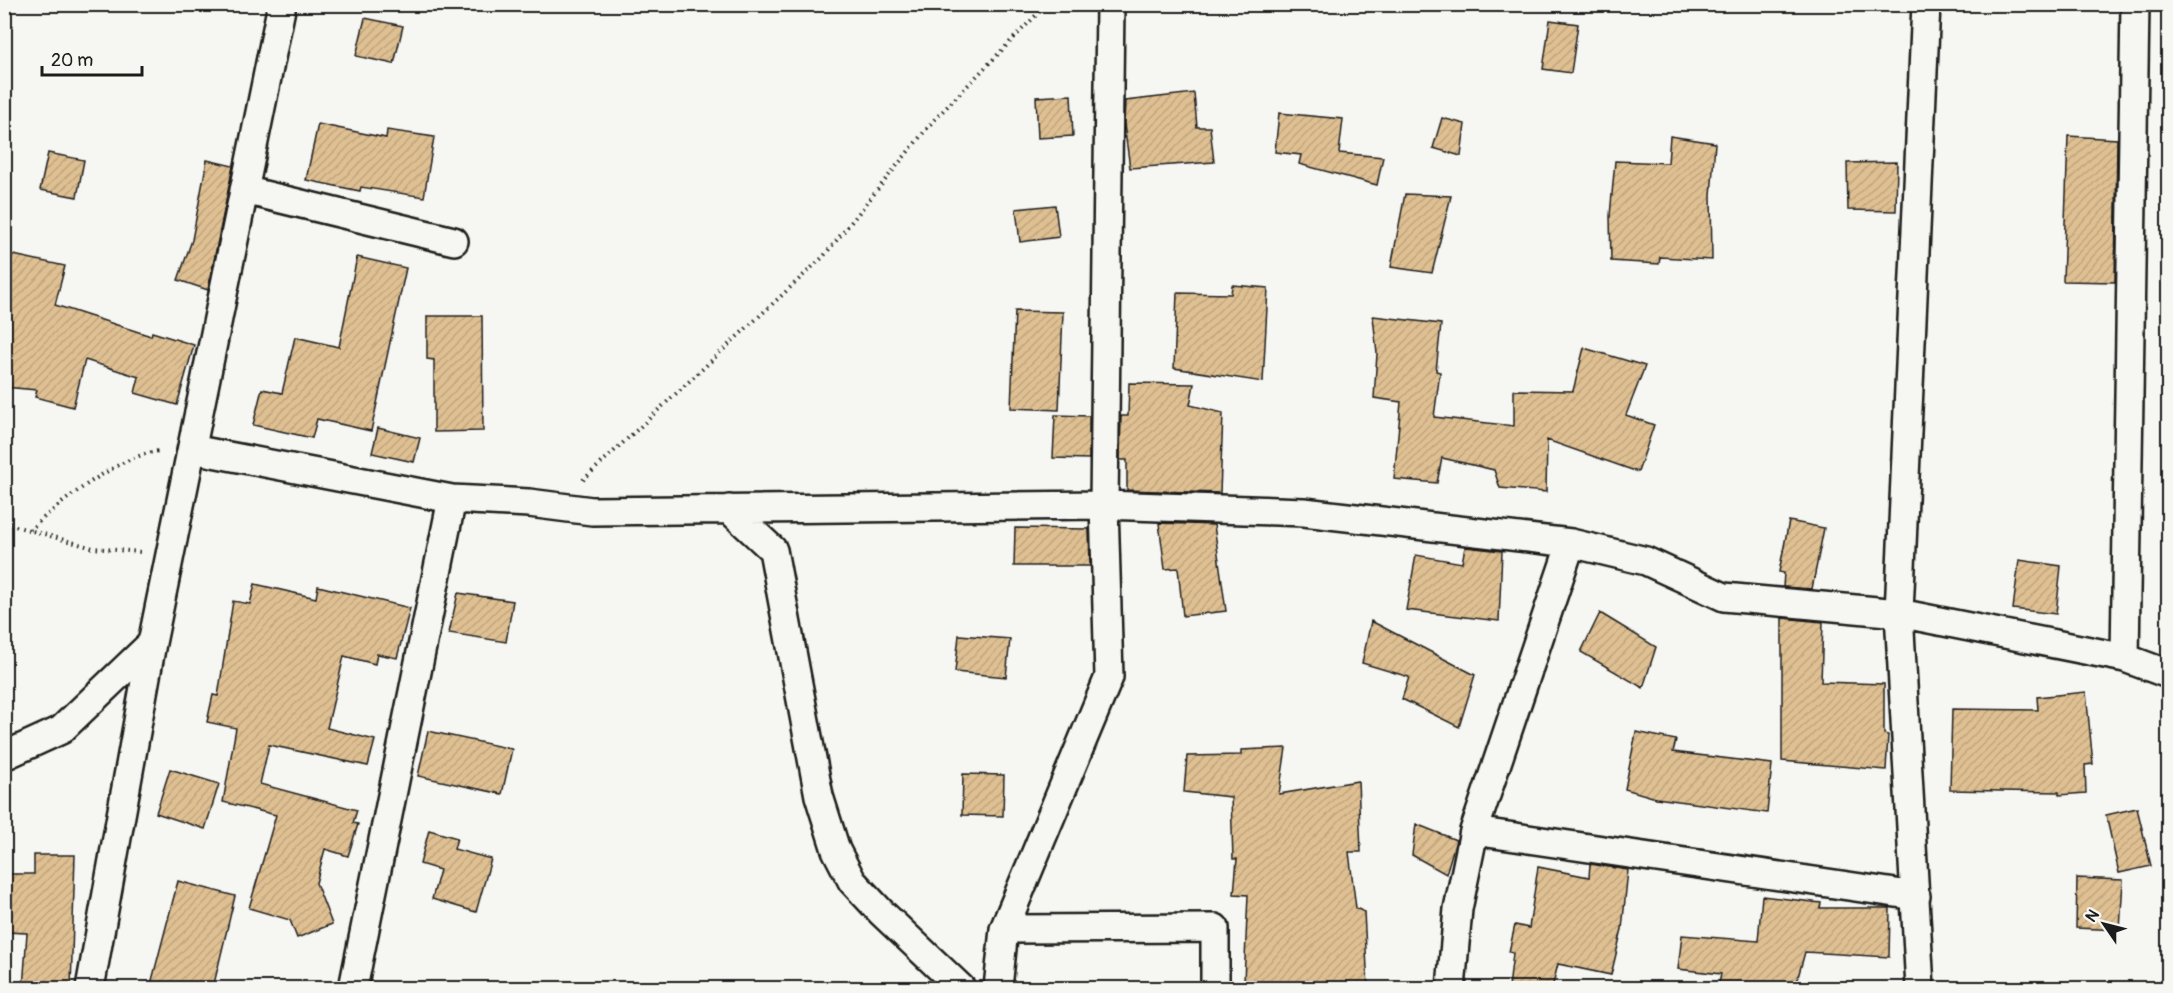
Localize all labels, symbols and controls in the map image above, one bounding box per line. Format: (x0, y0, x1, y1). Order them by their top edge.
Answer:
scale bar (42, 39, 142, 77)
text: 20 m (51, 49, 93, 72)
north arrow (2074, 894, 2134, 954)
text: N (2081, 906, 2104, 926)

